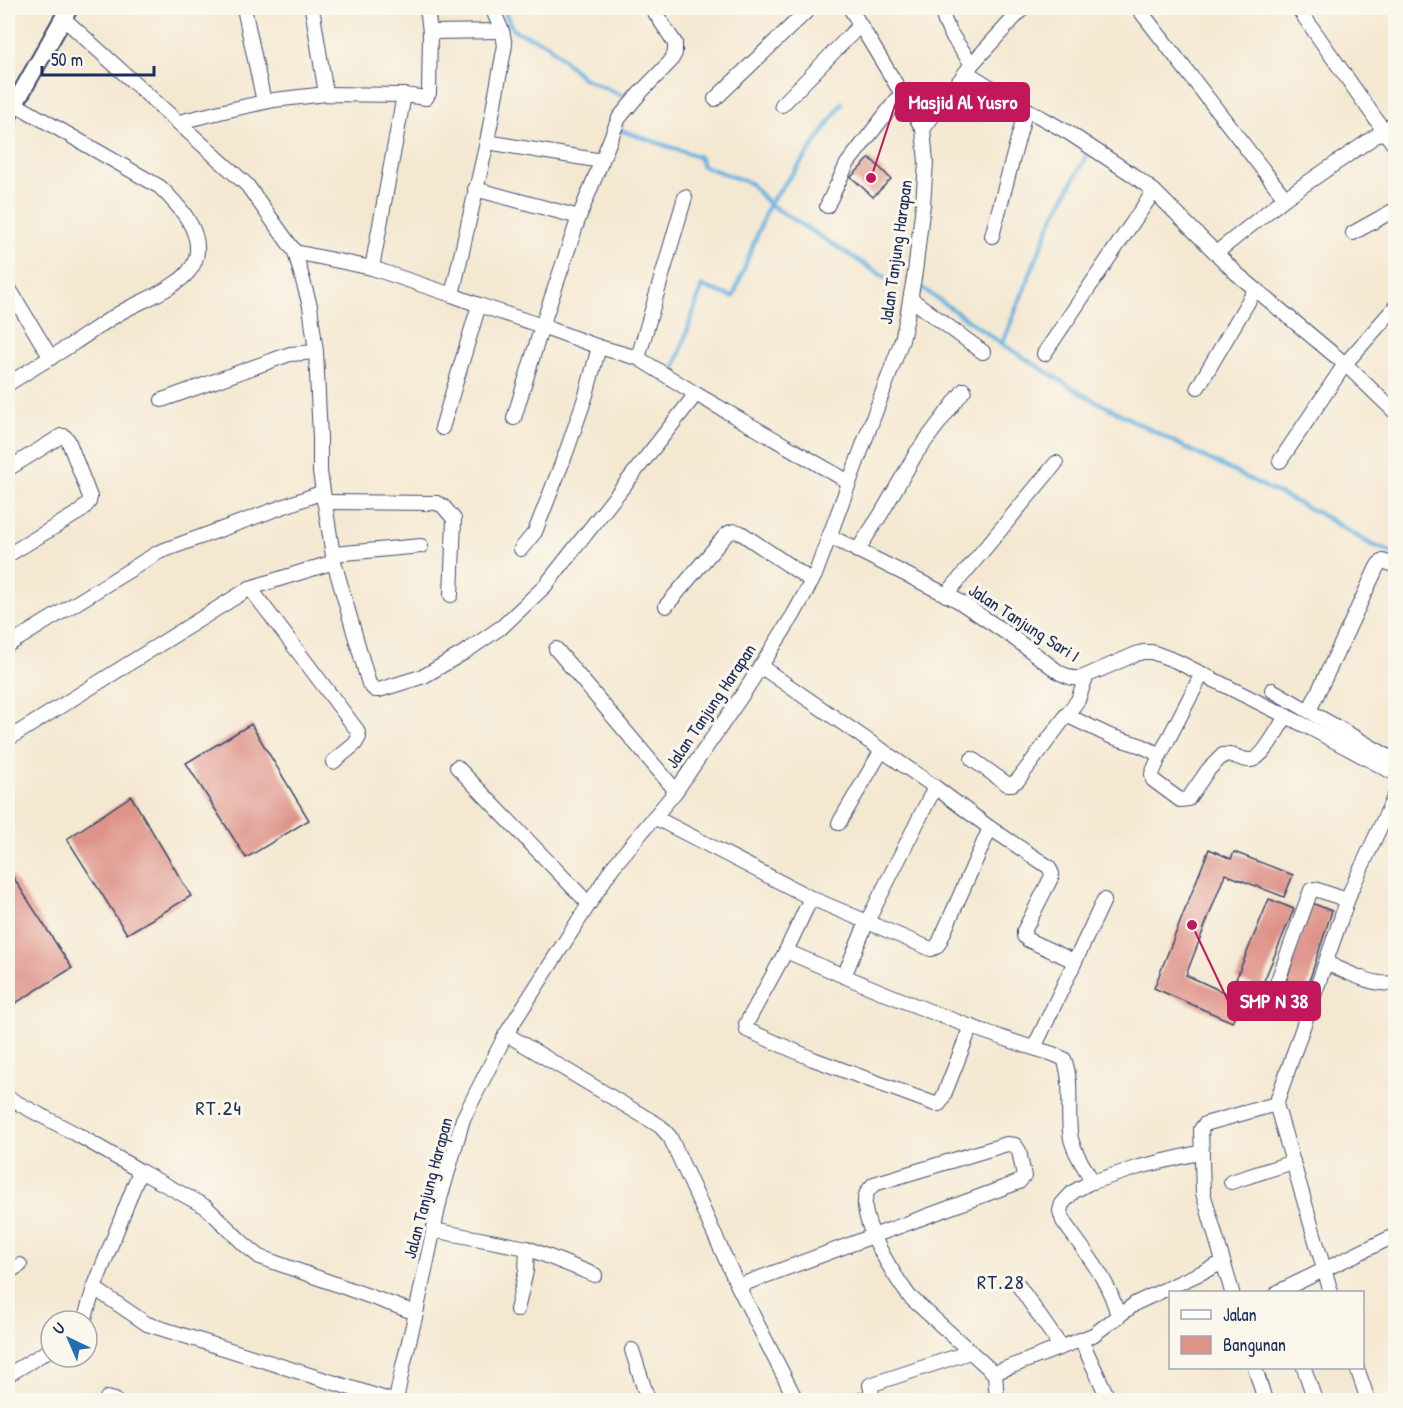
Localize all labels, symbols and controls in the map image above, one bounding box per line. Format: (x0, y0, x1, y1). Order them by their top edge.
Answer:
scale bar (42, 39, 154, 77)
text: 50 m (51, 47, 83, 72)
callout: Masjid Al Yusro (896, 83, 1029, 121)
text: Masjid Al Yusro (909, 88, 1018, 115)
street label: Jalan Tanjung Harapan (873, 178, 918, 326)
street label: Jalan Tanjung Sari I (964, 577, 1085, 668)
street label: Jalan Tanjung Harapan (660, 638, 762, 773)
callout: SMP N 38 (1228, 982, 1320, 1020)
text: SMP N 38 (1240, 987, 1308, 1014)
district label: RT.24 (195, 1094, 243, 1121)
street label: Jalan Tanjung Harapan (397, 1114, 458, 1261)
district label: RT.28 (977, 1268, 1025, 1295)
legend (1169, 1291, 1364, 1369)
text: Jalan (1223, 1302, 1257, 1327)
north arrow (39, 1309, 99, 1369)
text: U (48, 1317, 70, 1339)
text: Bangunan (1223, 1332, 1286, 1357)

